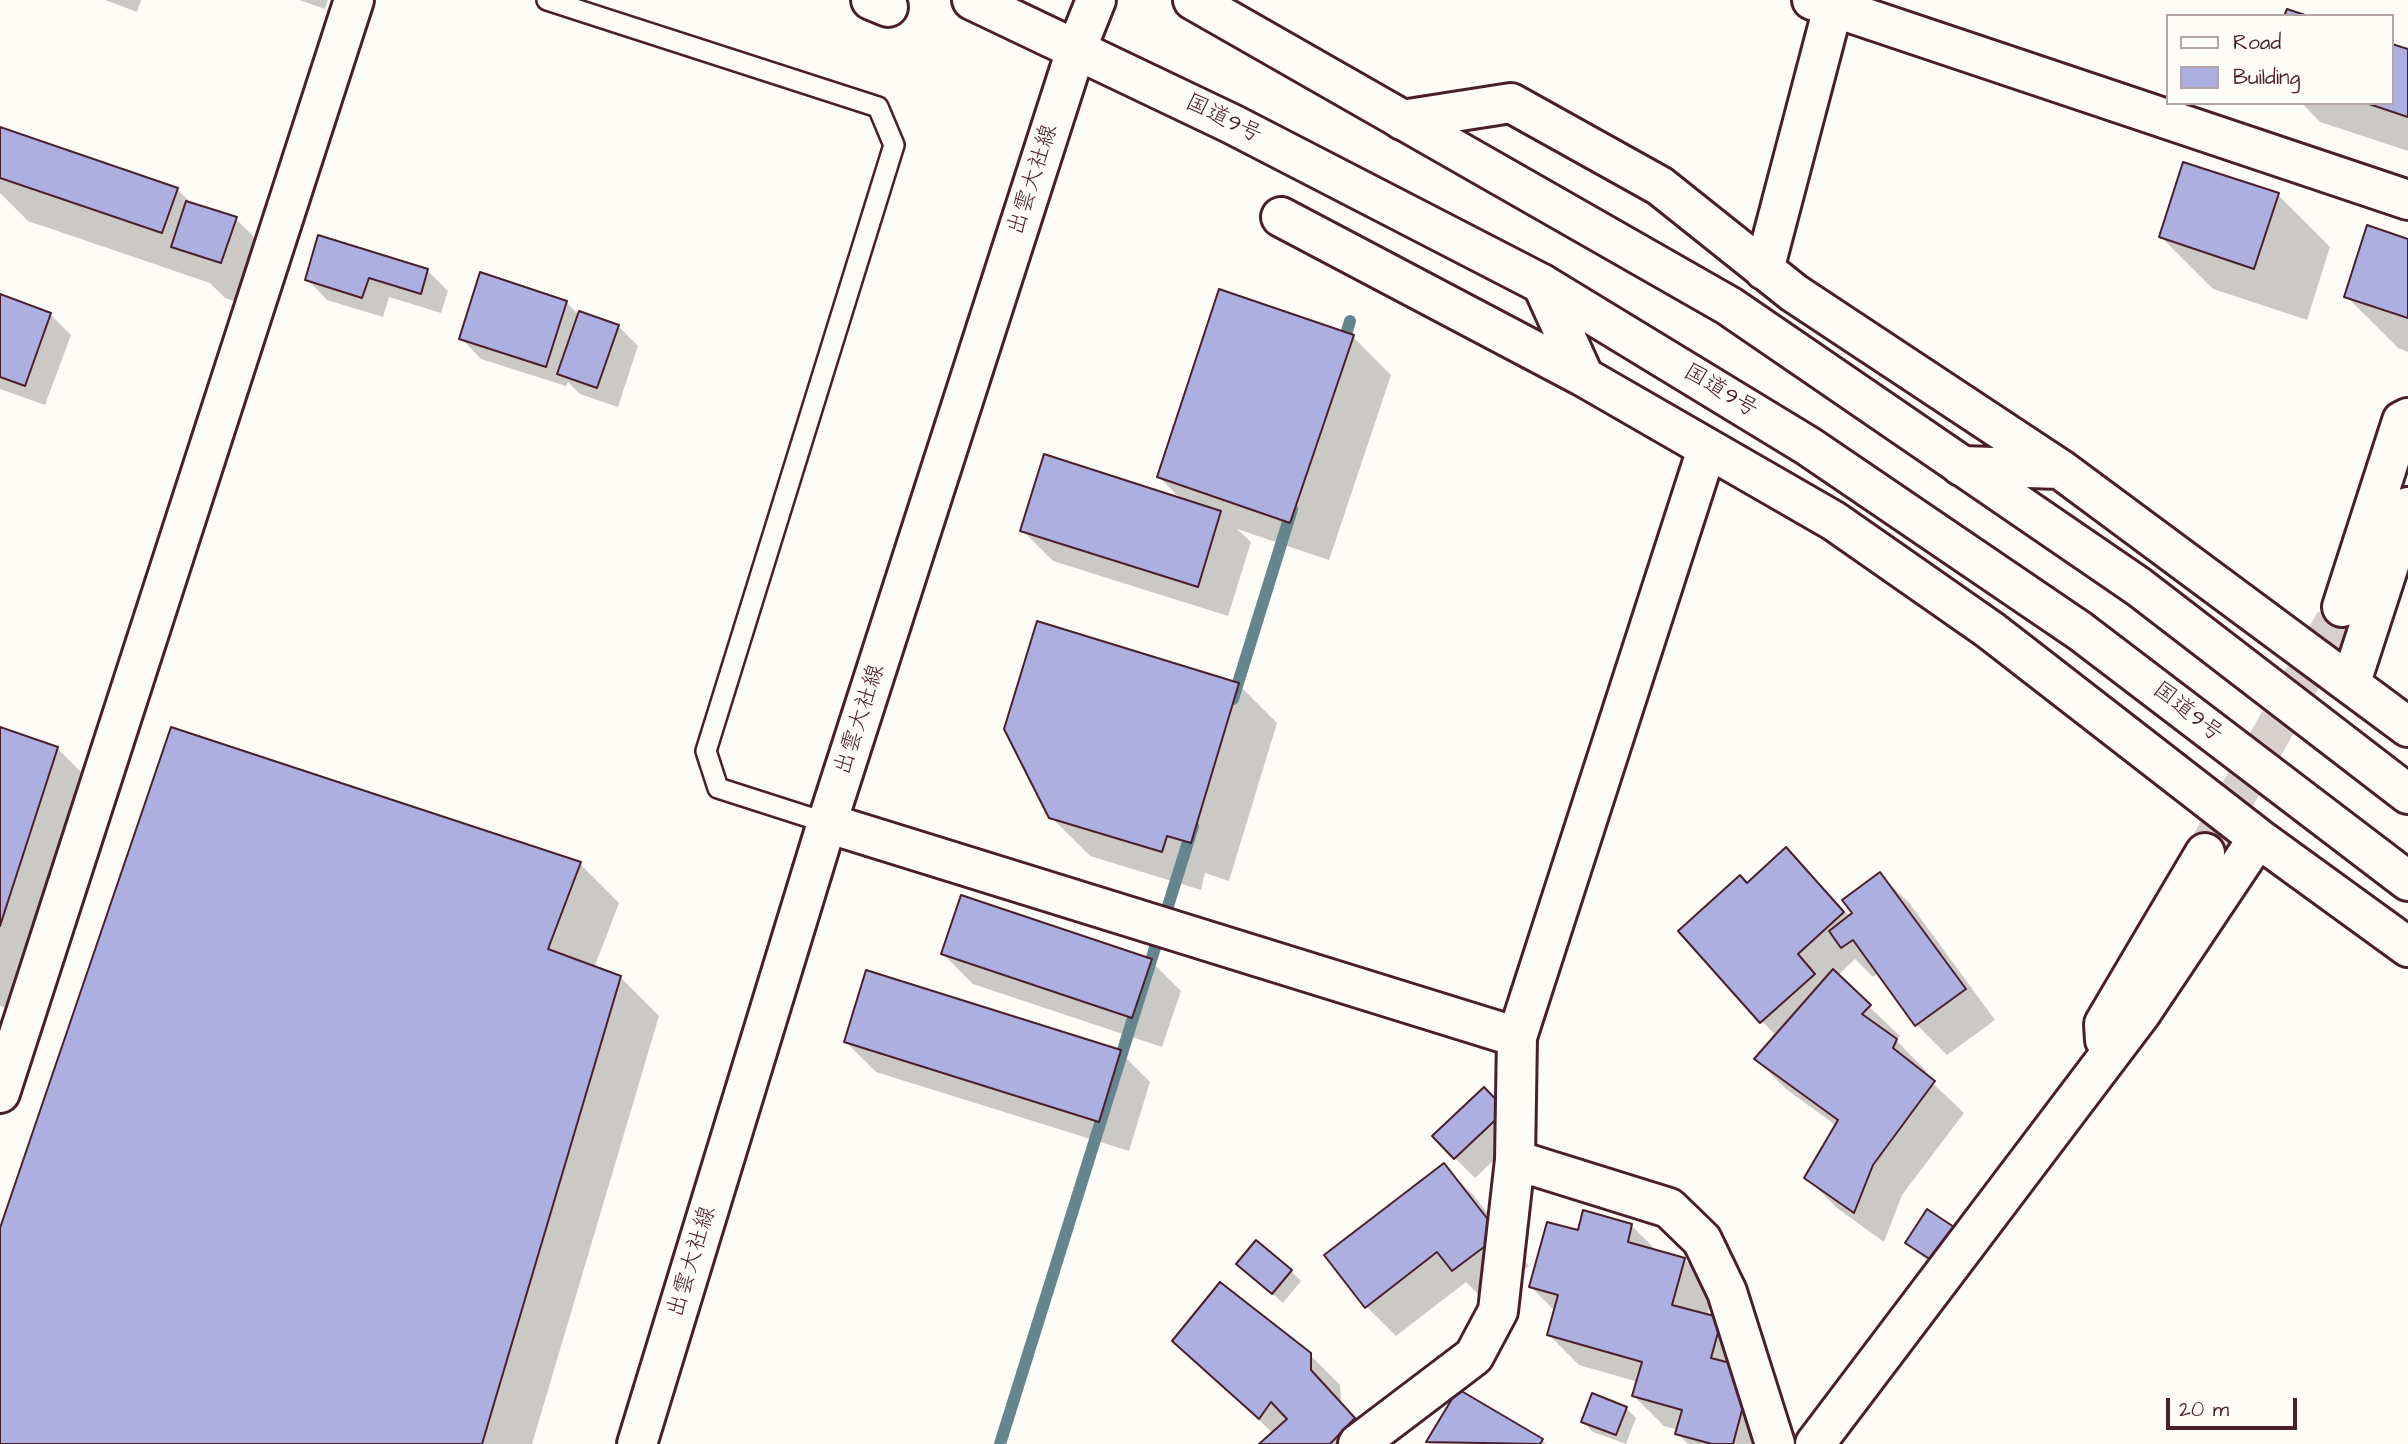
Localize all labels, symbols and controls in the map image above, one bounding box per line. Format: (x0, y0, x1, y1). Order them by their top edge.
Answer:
legend (2166, 14, 2394, 105)
text: Road (2233, 28, 2281, 57)
text: Building (2233, 63, 2300, 92)
street label: 国道9号 (1180, 90, 1266, 150)
street label: 出雲大社線 (1003, 121, 1065, 239)
street label: 国道9号 (1678, 359, 1762, 425)
street label: 出雲大社線 (830, 661, 892, 779)
street label: 国道9号 (2146, 677, 2228, 749)
street label: 出雲大社線 (663, 1203, 723, 1321)
scale bar (2170, 1384, 2301, 1428)
text: 20 m (2179, 1395, 2229, 1424)

